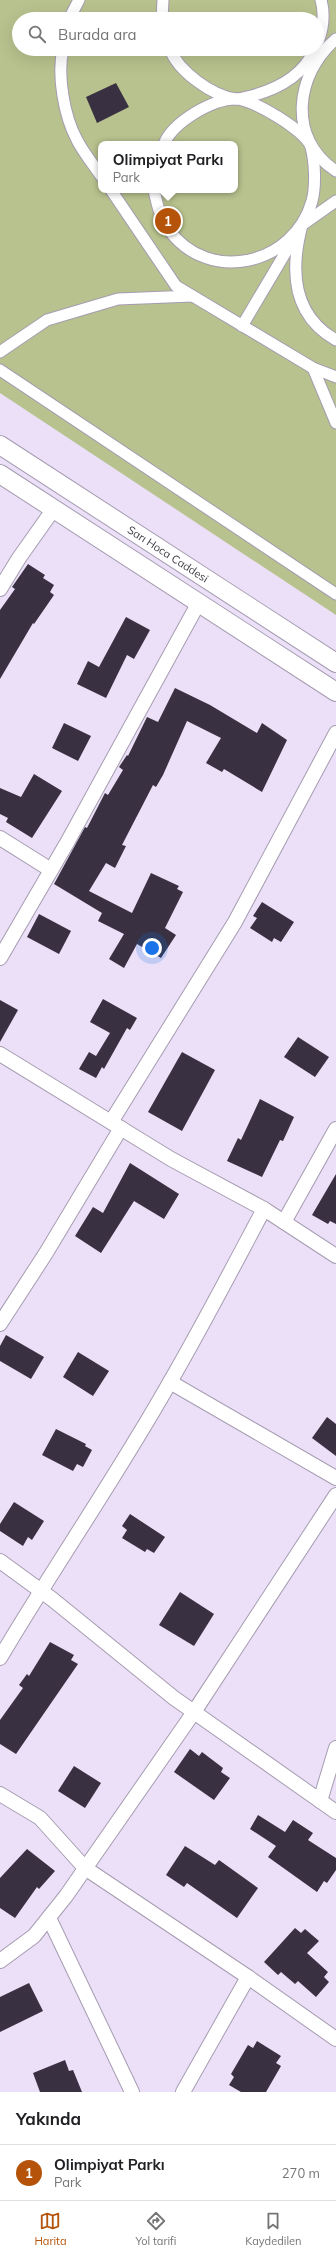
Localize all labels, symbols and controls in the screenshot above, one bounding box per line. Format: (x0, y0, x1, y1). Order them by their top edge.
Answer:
search box (12, 12, 324, 56)
icon: search (26, 23, 48, 45)
text: Burada ara (58, 25, 137, 44)
popup (98, 141, 238, 193)
text: Olimpiyat Parkı (113, 150, 223, 169)
text: Park (113, 169, 140, 185)
pin: 1 (155, 206, 181, 236)
street label: Sarı Hoca Caddesi (125, 523, 211, 585)
your location (142, 938, 162, 958)
text: Yakında (16, 2108, 81, 2129)
text: Olimpiyat Parkı (54, 2155, 165, 2174)
text: 1 (25, 2165, 33, 2181)
text: 270 m (282, 2165, 320, 2181)
text: Park (54, 2174, 81, 2190)
tab: Harita (34, 2210, 67, 2248)
tab: Yol tarifi (135, 2210, 176, 2248)
tab: Kaydedilen (245, 2210, 302, 2248)

